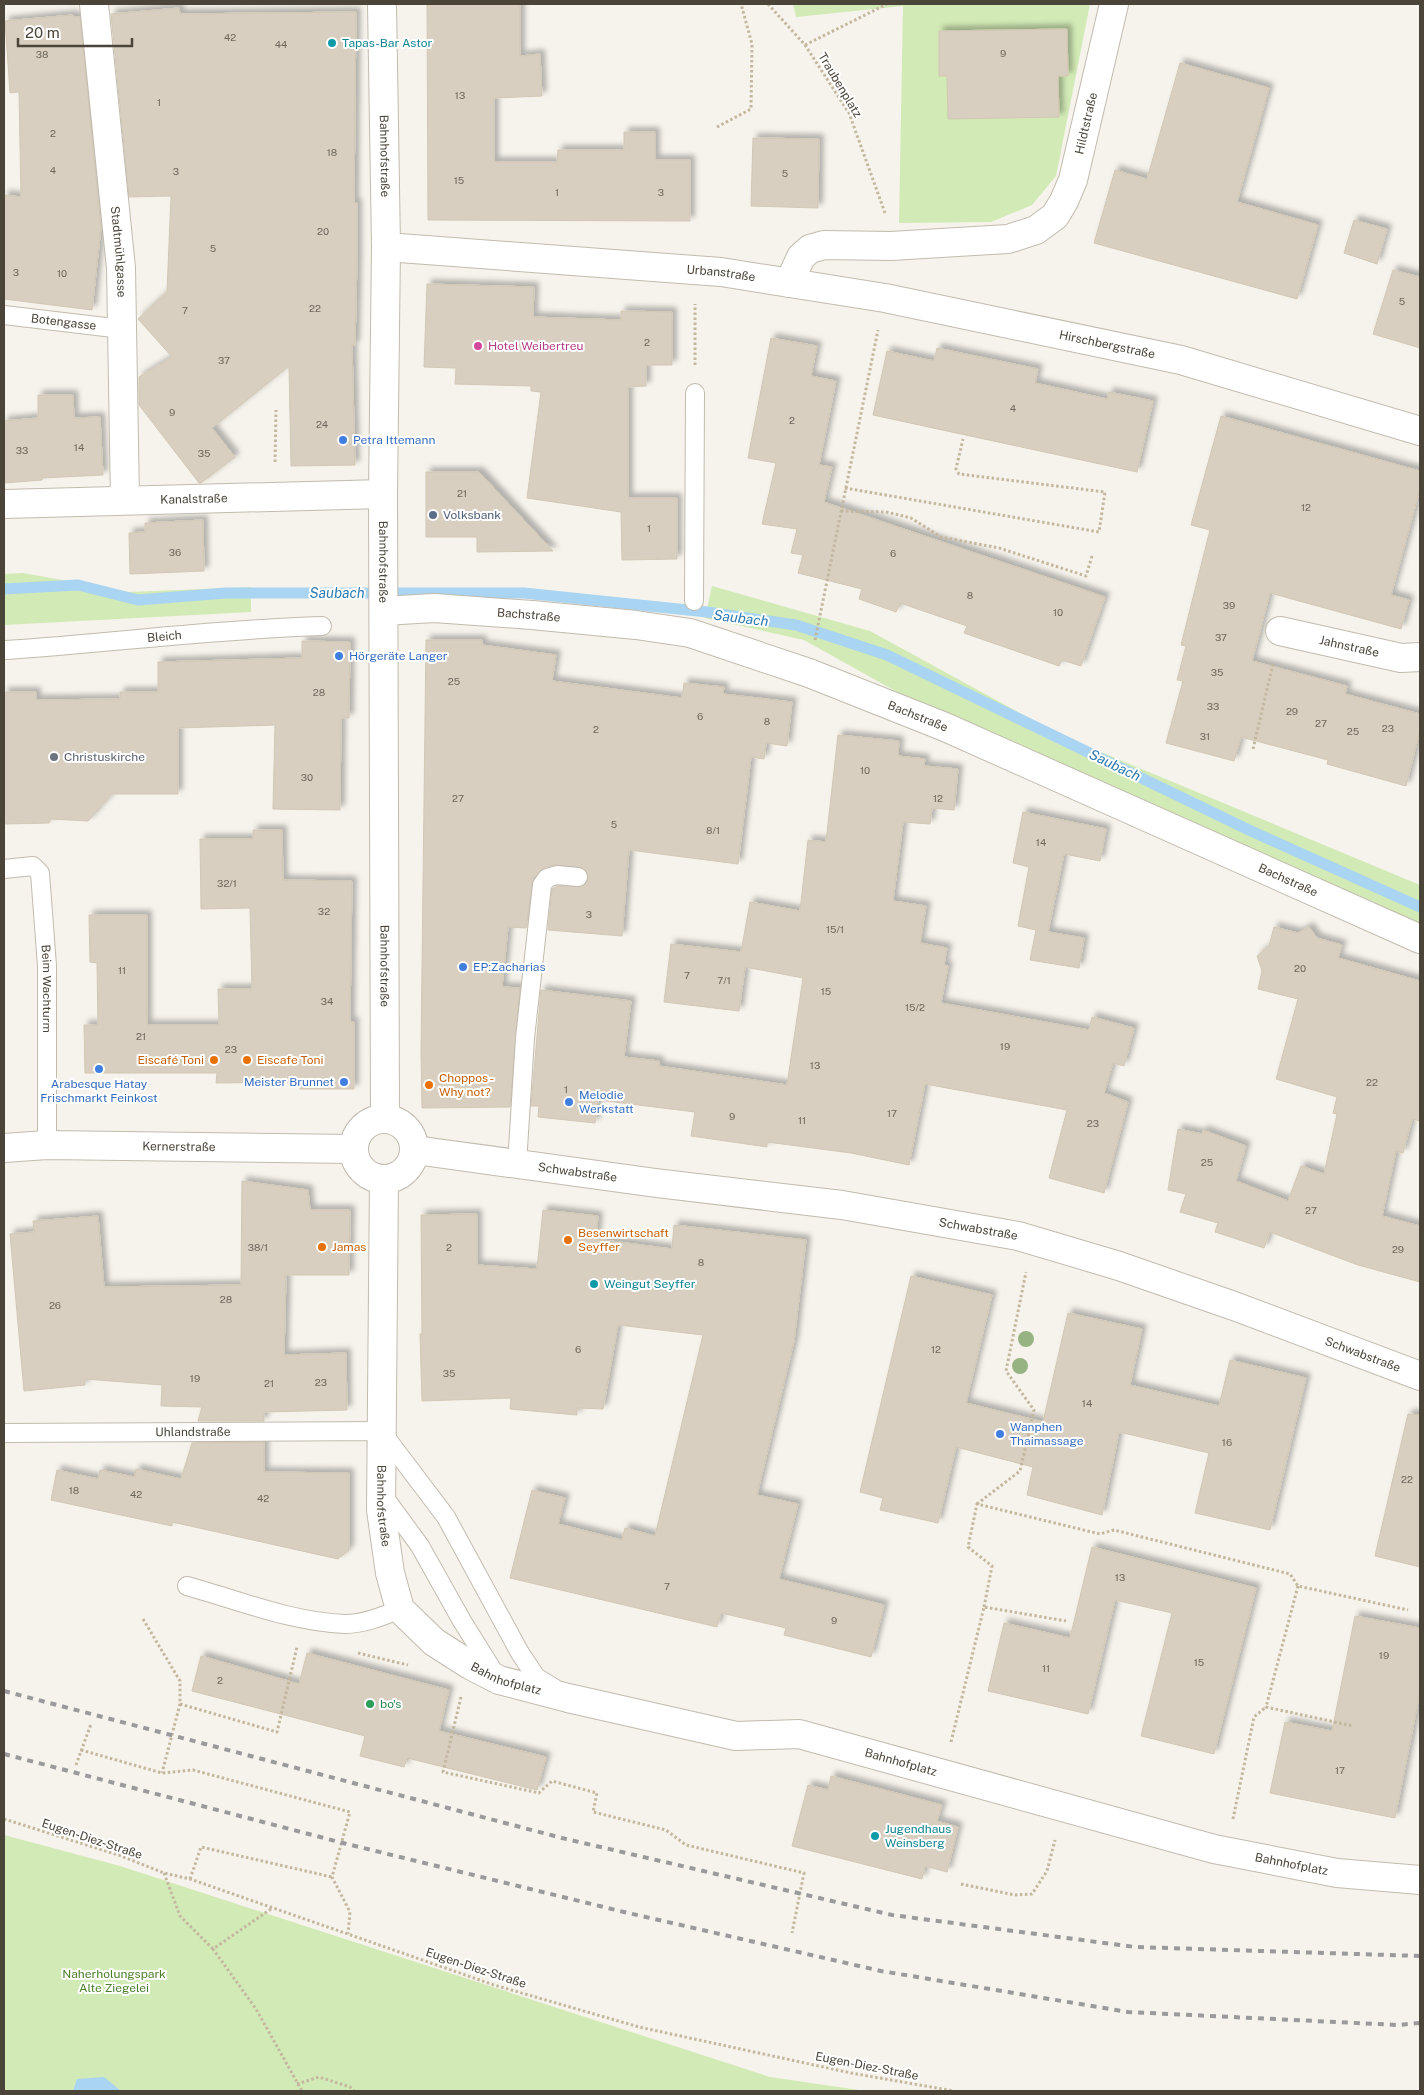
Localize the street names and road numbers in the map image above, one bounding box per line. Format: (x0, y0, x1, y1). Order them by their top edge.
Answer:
street label: Traubenplatz (815, 50, 865, 120)
street label: Hildtstraße (1072, 91, 1100, 156)
street label: Bahnhofstraße (377, 115, 392, 197)
street label: Stadtmühlgasse (108, 205, 129, 298)
street label: Urbanstraße (686, 262, 757, 284)
street label: Botengasse (30, 311, 97, 333)
street label: Hirschbergstraße (1058, 328, 1157, 361)
street label: Kanalstraße (160, 491, 228, 507)
street label: Bahnhofstraße (376, 521, 390, 603)
street label: Bachstraße (496, 606, 561, 625)
street label: Bleich (147, 628, 182, 645)
street label: Jahnstraße (1318, 633, 1381, 660)
street label: Bachstraße (886, 698, 950, 735)
street label: Bachstraße (1256, 861, 1320, 900)
street label: Bahnhofstraße (377, 925, 392, 1007)
street label: Beim Wachturm (38, 944, 54, 1033)
street label: Kernerstraße (142, 1139, 216, 1154)
street label: Schwabstraße (537, 1160, 618, 1185)
street label: Schwabstraße (938, 1215, 1019, 1243)
street label: Schwabstraße (1323, 1334, 1403, 1375)
street label: Uhlandstraße (155, 1425, 231, 1439)
street label: Bahnhofstraße (374, 1465, 393, 1548)
street label: Bahnhofplatz (468, 1660, 543, 1698)
street label: Bahnhofplatz (863, 1746, 939, 1779)
street label: Eugen-Diez-Straße (40, 1816, 144, 1862)
street label: Bahnhofplatz (1254, 1850, 1330, 1878)
street label: Eugen-Diez-Straße (424, 1945, 528, 1991)
street label: Eugen-Diez-Straße (814, 2049, 920, 2083)

